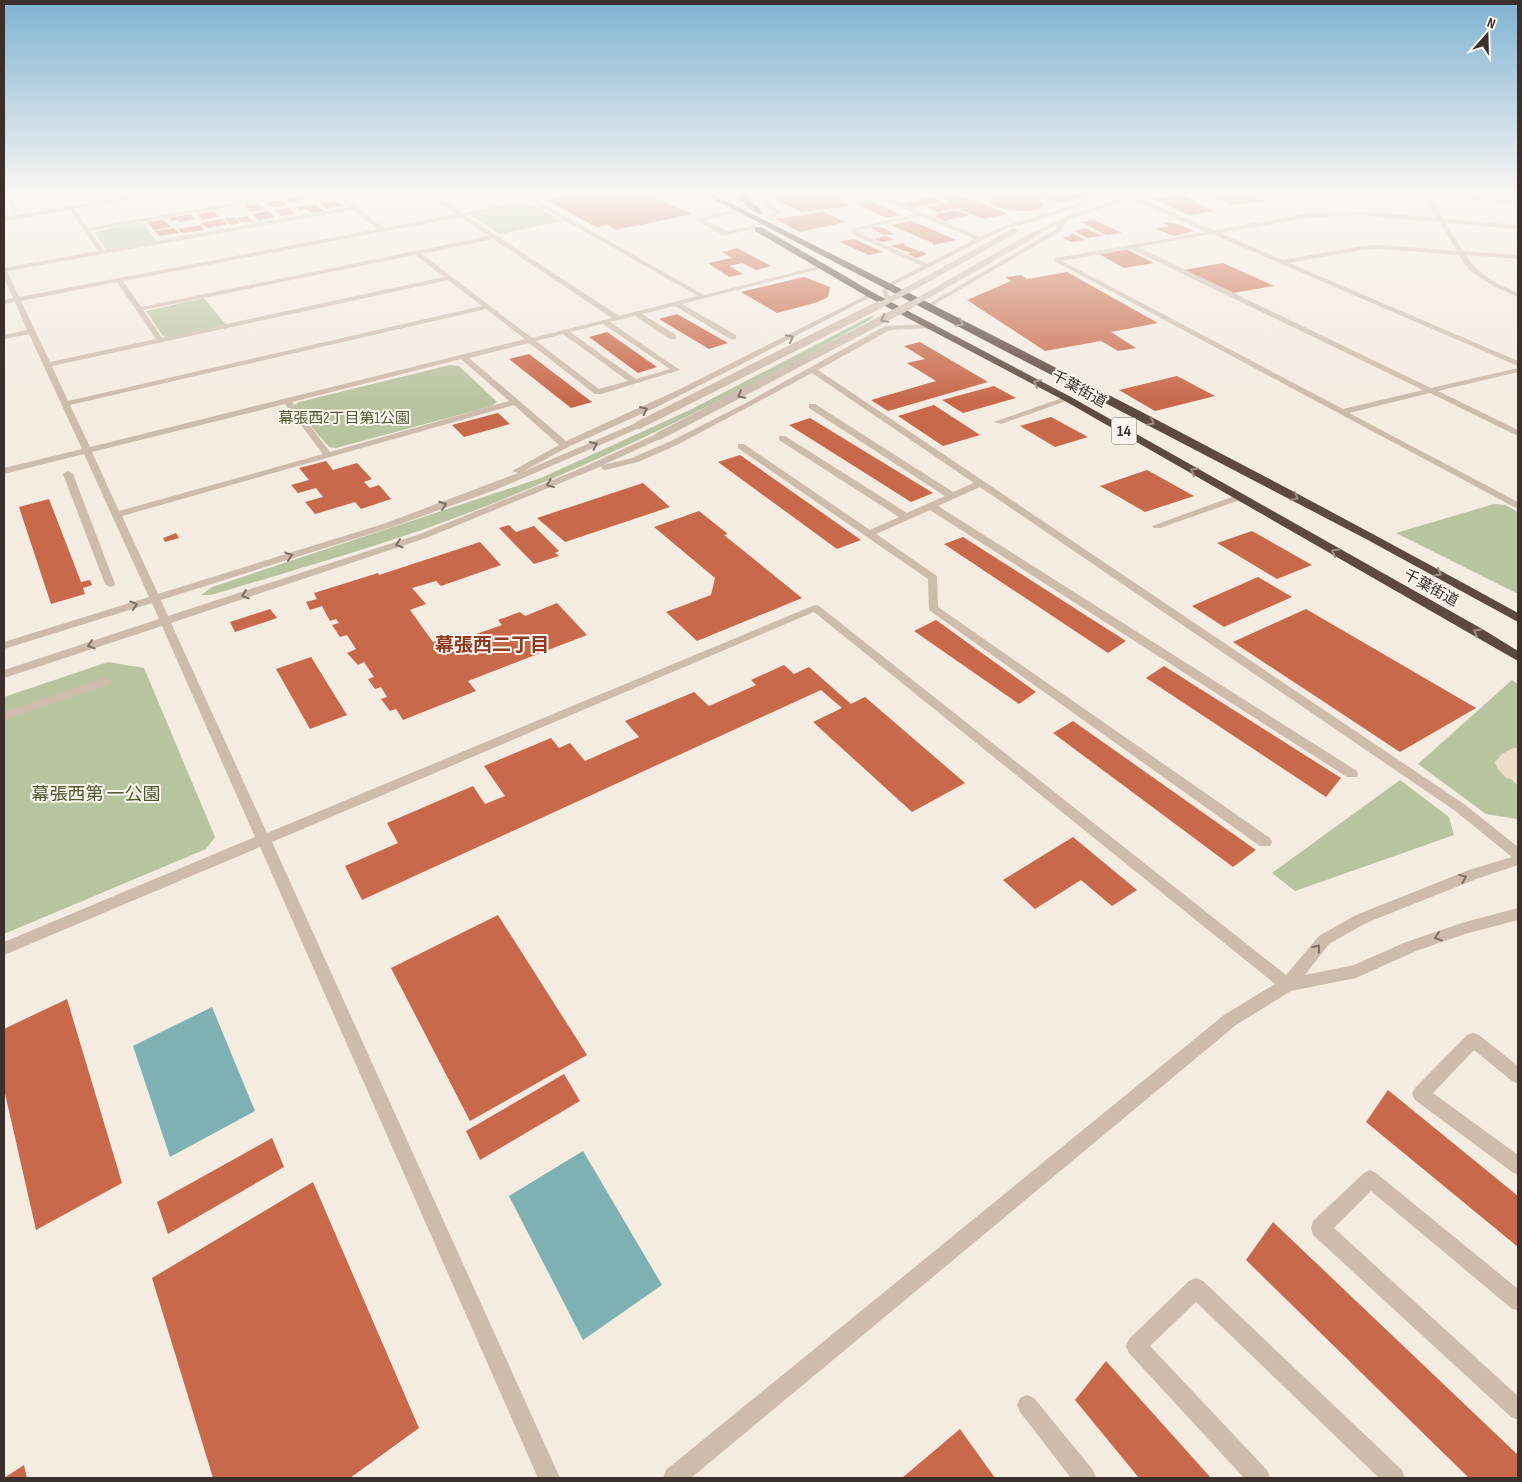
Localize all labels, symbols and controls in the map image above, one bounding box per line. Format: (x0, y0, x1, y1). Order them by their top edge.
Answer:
north arrow (1462, 10, 1512, 60)
text: N (1485, 14, 1498, 33)
one-way arrow (880, 313, 889, 323)
one-way arrow (955, 317, 964, 327)
one-way arrow (784, 334, 793, 344)
street label: 千葉街道 (1048, 366, 1110, 412)
one-way arrow (1034, 379, 1043, 389)
one-way arrow (737, 389, 746, 399)
one-way arrow (639, 406, 648, 416)
park label: 幕張西2丁目第1公園 (278, 409, 410, 428)
one-way arrow (1145, 416, 1154, 426)
road number: 14 (1112, 418, 1136, 444)
one-way arrow (589, 441, 598, 451)
one-way arrow (1191, 467, 1200, 477)
one-way arrow (547, 479, 555, 489)
one-way arrow (1290, 491, 1299, 501)
one-way arrow (438, 501, 447, 511)
one-way arrow (396, 538, 404, 548)
one-way arrow (1332, 548, 1341, 558)
one-way arrow (284, 552, 292, 562)
street label: 千葉街道 (1400, 565, 1462, 611)
one-way arrow (1433, 567, 1442, 577)
one-way arrow (241, 589, 250, 599)
one-way arrow (129, 601, 137, 611)
one-way arrow (1473, 628, 1482, 638)
district label: 幕張西二丁目 (435, 634, 549, 657)
one-way arrow (87, 639, 95, 649)
park label: 幕張西第 一公園 (32, 784, 160, 805)
one-way arrow (1458, 874, 1467, 884)
one-way arrow (1434, 931, 1443, 941)
one-way arrow (1312, 945, 1320, 954)

